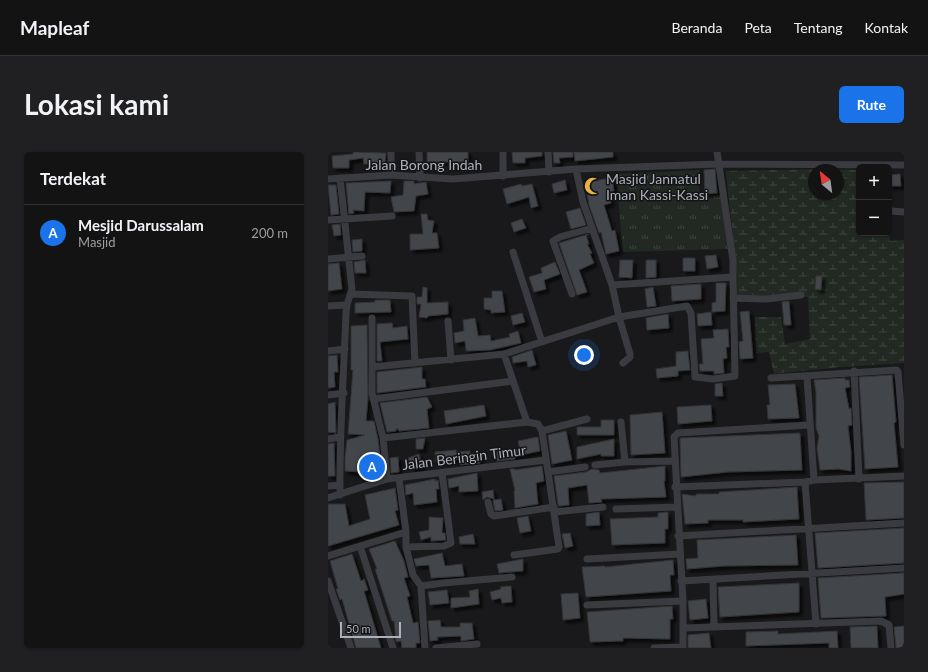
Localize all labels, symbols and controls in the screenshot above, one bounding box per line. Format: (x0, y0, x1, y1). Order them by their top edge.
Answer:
text: Mapleaf (20, 16, 89, 39)
text: Beranda (672, 19, 722, 36)
text: Peta (744, 19, 772, 36)
text: Tentang (794, 19, 843, 36)
text: Kontak (865, 19, 908, 36)
button: Rute (839, 86, 904, 123)
text: Lokasi kami (24, 87, 169, 121)
street label: Jalan Borong Indah (366, 156, 482, 173)
north arrow (808, 164, 844, 200)
map controls (856, 164, 892, 236)
button: + (856, 164, 892, 200)
text: Terdekat (40, 168, 106, 189)
place label: Masjid Jannatul Iman Kassi-Kassi (606, 170, 708, 203)
mosque icon: Masjid Jannatul Iman Kassi-Kassi (583, 176, 603, 196)
button: − (856, 200, 892, 236)
text: Mesjid Darussalam (78, 216, 204, 234)
text: A (48, 225, 58, 241)
text: 200 m (251, 225, 288, 241)
text: Masjid (78, 234, 116, 250)
your location (574, 345, 594, 365)
street label: Jalan Beringin Timur (401, 441, 527, 473)
pin: A (359, 452, 385, 482)
scale bar (340, 620, 401, 639)
text: 50 m (346, 622, 371, 635)

